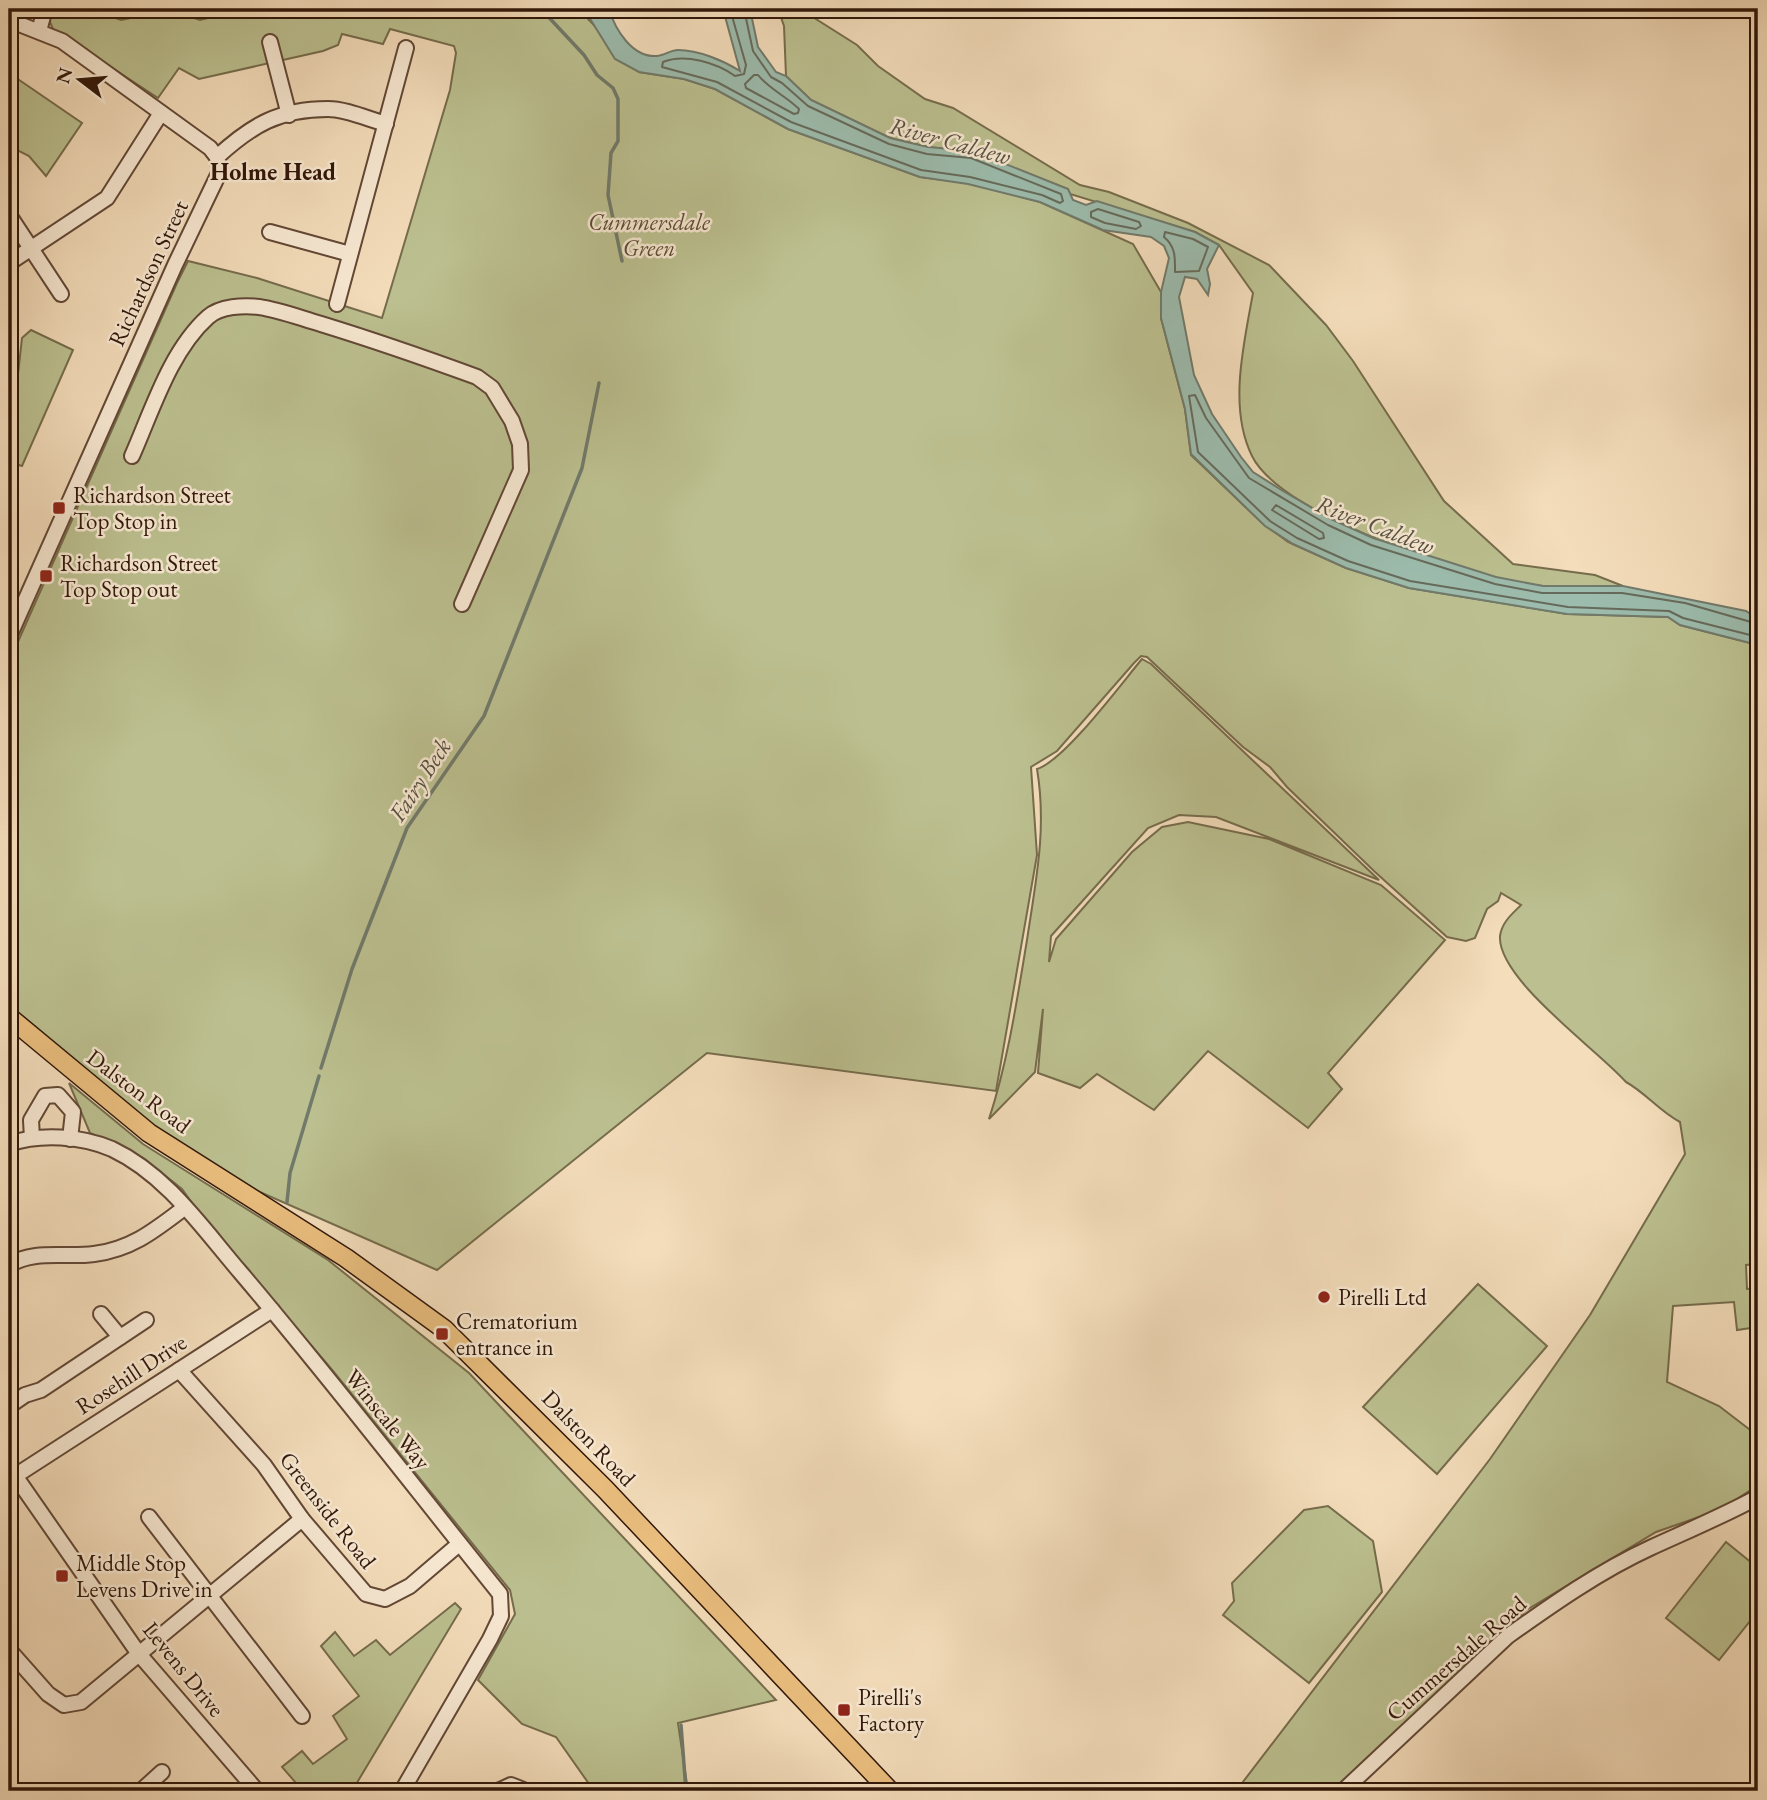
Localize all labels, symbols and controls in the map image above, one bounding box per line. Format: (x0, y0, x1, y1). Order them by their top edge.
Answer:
north arrow (46, 46, 116, 116)
text: N (50, 64, 78, 86)
water label: River Caldew (886, 109, 1014, 172)
district label: Holme Head (210, 156, 337, 187)
street label: Richardson Street (101, 194, 195, 351)
park label: Cummersdale Green (588, 207, 711, 263)
place label: Richardson Street Top Stop in (73, 480, 232, 536)
water label: River Caldew (1312, 488, 1439, 561)
marker: Richardson Street Top Stop in (51, 500, 67, 516)
place label: Richardson Street Top Stop out (60, 548, 219, 604)
marker: Richardson Street Top Stop out (38, 568, 54, 584)
water label: Fairy Beck (381, 732, 458, 828)
street label: Dalston Road (81, 1042, 197, 1140)
place label: Pirelli Ltd (1338, 1282, 1427, 1312)
marker: Pirelli Ltd (1316, 1289, 1332, 1305)
place label: Crematorium entrance in (456, 1306, 578, 1362)
marker: Crematorium entrance in (434, 1326, 450, 1342)
street label: Rosehill Drive (70, 1327, 192, 1421)
street label: Winscale Way (338, 1363, 438, 1476)
street label: Dalston Road (535, 1383, 643, 1493)
street label: Greenside Road (273, 1445, 383, 1575)
place label: Middle Stop Levens Drive in (76, 1548, 213, 1604)
marker: Middle Stop Levens Drive in (54, 1568, 70, 1584)
street label: Cummersdale Road (1380, 1589, 1533, 1727)
street label: Levens Drive (136, 1615, 232, 1723)
place label: Pirelli's Factory (858, 1682, 925, 1738)
marker: Pirelli's Factory (836, 1702, 852, 1718)

